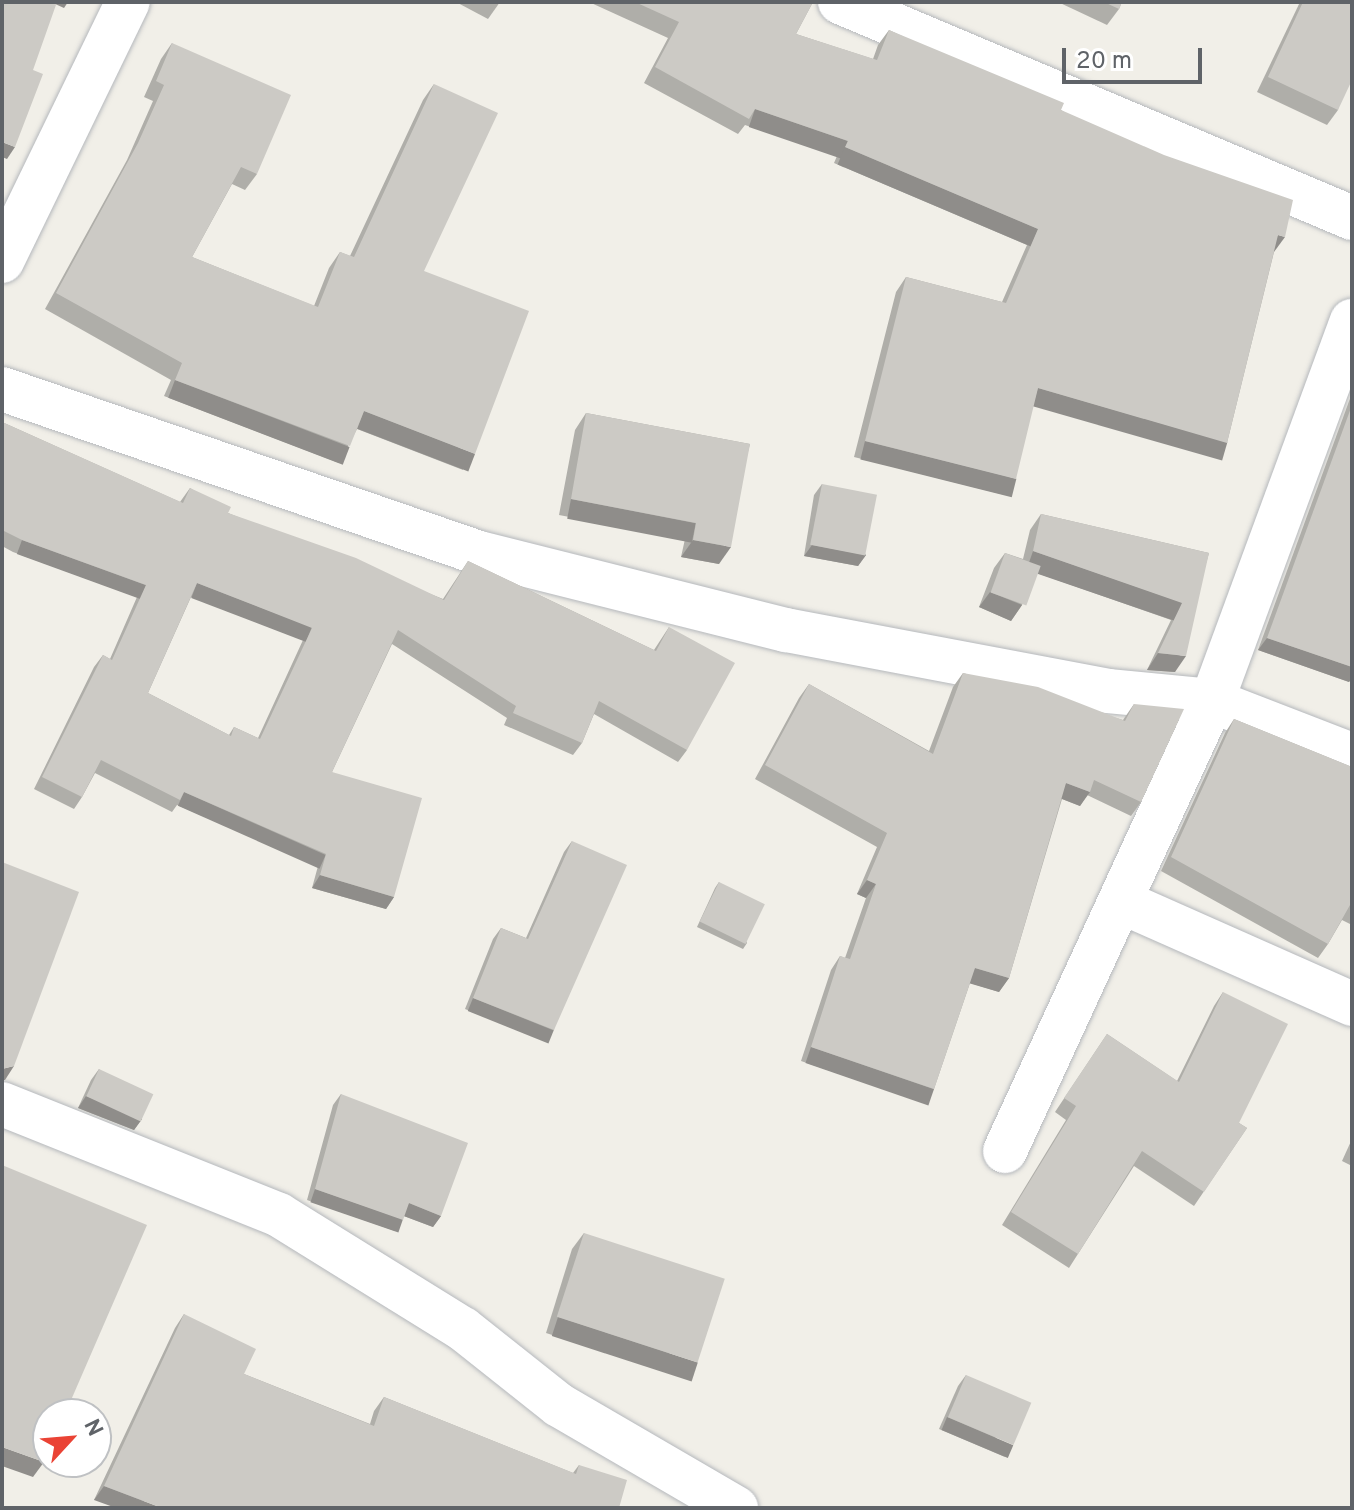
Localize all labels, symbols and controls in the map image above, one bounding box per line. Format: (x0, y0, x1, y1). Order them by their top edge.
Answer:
scale bar (1066, 32, 1206, 82)
text: 20 m (1076, 47, 1132, 77)
north arrow (32, 1398, 112, 1478)
text: N (77, 1415, 108, 1441)

